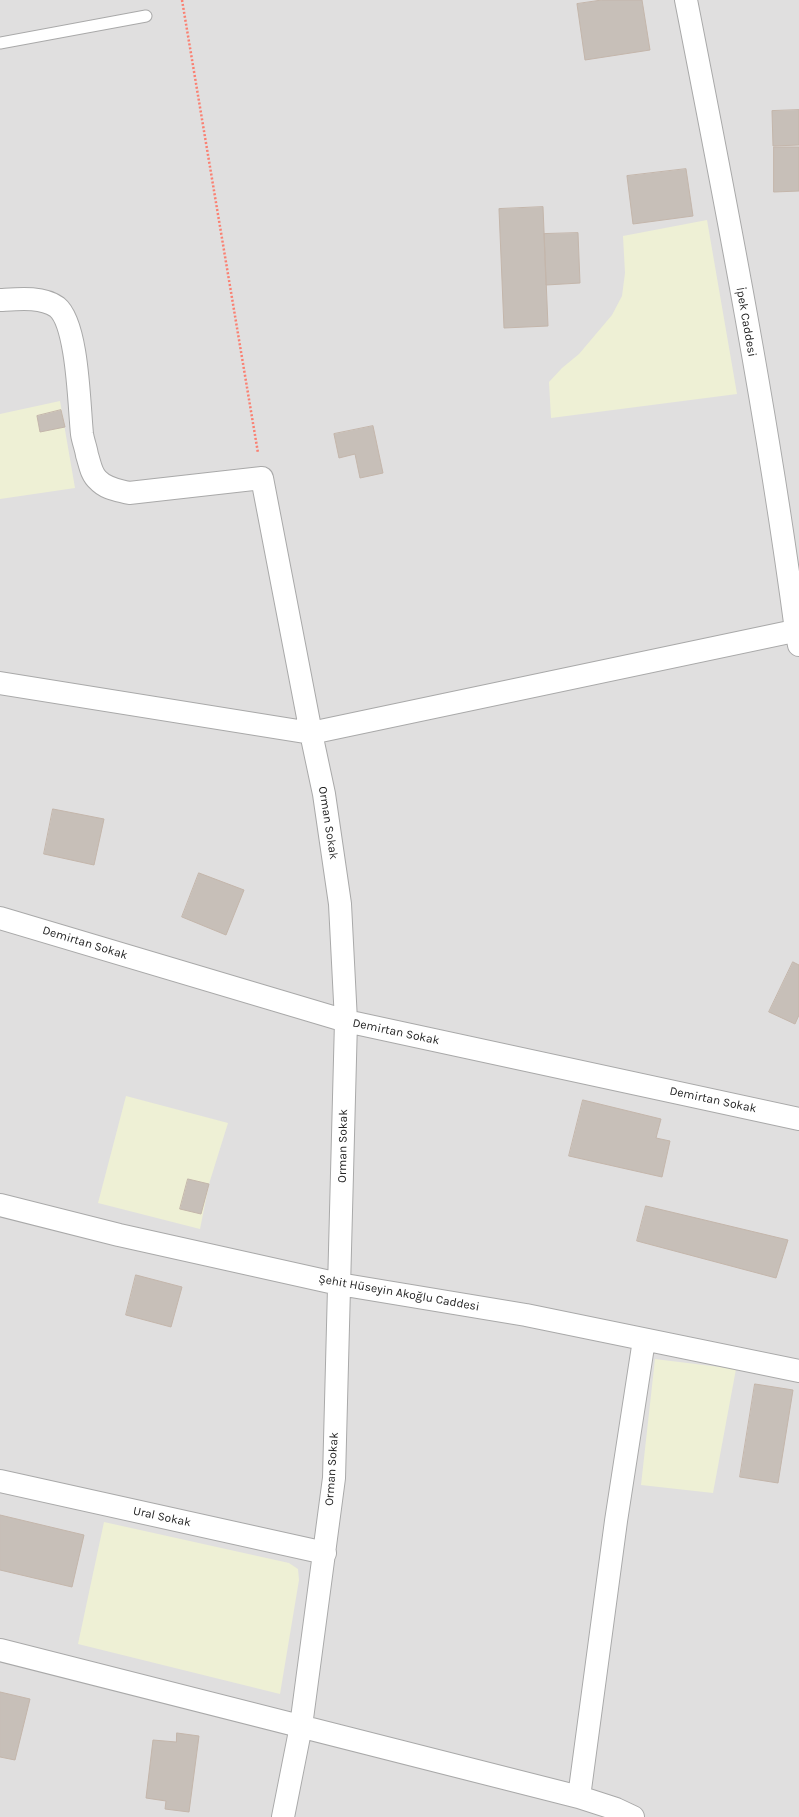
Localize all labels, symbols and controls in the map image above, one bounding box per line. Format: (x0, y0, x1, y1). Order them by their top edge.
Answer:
street label: İpek Caddesi (733, 286, 759, 358)
street label: Orman Sokak (315, 785, 341, 861)
street label: Demirtan Sokak (41, 923, 129, 963)
street label: Demirtan Sokak (351, 1016, 441, 1048)
street label: Demirtan Sokak (668, 1084, 758, 1116)
street label: Orman Sokak (335, 1109, 351, 1183)
street label: Şehit Hüseyin Akoğlu Caddesi (317, 1272, 481, 1314)
street label: Orman Sokak (322, 1432, 342, 1506)
street label: Ural Sokak (132, 1504, 192, 1530)

